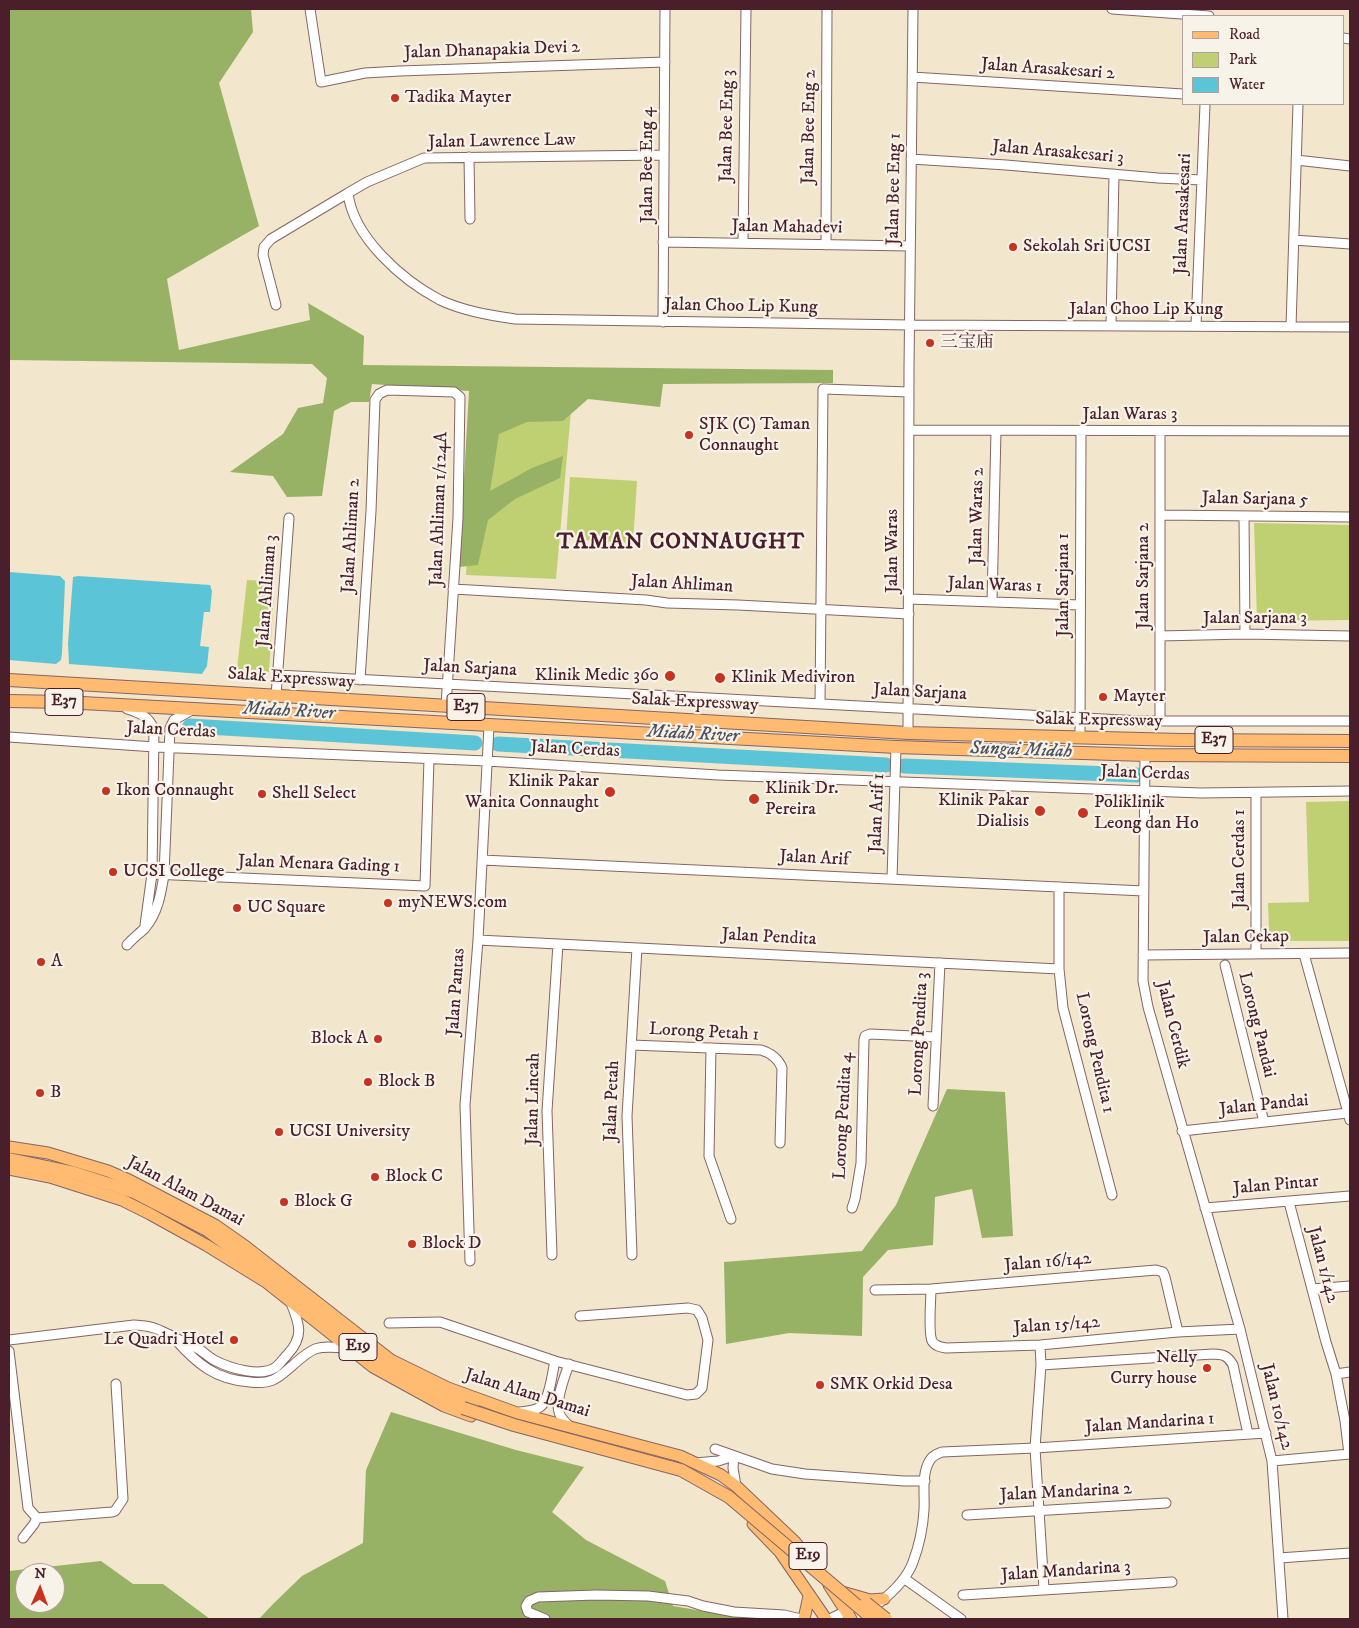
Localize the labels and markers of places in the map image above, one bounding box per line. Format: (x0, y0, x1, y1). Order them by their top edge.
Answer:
place label: Tadika Mayter (405, 87, 511, 109)
marker: Tadika Mayter (389, 92, 401, 104)
place label: Sekolah Sri UCSI (1023, 236, 1151, 258)
marker: Sekolah Sri UCSI (1007, 241, 1019, 253)
place label: 三宝庙 (940, 332, 994, 354)
marker: 三宝庙 (924, 337, 936, 349)
place label: SJK (C) Taman Connaught (699, 414, 810, 456)
marker: SJK (C) Taman Connaught (683, 429, 695, 441)
place label: Klinik Medic 360 (535, 665, 659, 687)
place label: Klinik Mediviron (731, 667, 855, 689)
marker: Klinik Medic 360 (663, 669, 677, 683)
marker: Klinik Mediviron (713, 671, 727, 685)
place label: Mayter (1113, 686, 1165, 708)
marker: Mayter (1097, 691, 1109, 703)
place label: Klinik Pakar Wanita Connaught (465, 771, 599, 814)
place label: Klinik Dr. Pereira (765, 778, 839, 821)
place label: Ikon Connaught (116, 780, 234, 802)
place label: Shell Select (272, 783, 356, 805)
marker: Ikon Connaught (100, 785, 112, 797)
marker: Klinik Pakar Wanita Connaught (603, 785, 617, 799)
marker: Shell Select (256, 788, 268, 800)
place label: Klinik Pakar Dialisis (938, 790, 1029, 832)
marker: Klinik Dr. Pereira (747, 792, 761, 806)
place label: Poliklinik Leong dan Ho (1094, 792, 1199, 834)
marker: Klinik Pakar Dialisis (1033, 804, 1047, 818)
marker: Poliklinik Leong dan Ho (1076, 806, 1090, 820)
place label: UCSI College (123, 861, 225, 883)
marker: UCSI College (107, 866, 119, 878)
place label: myNEWS.com (398, 892, 507, 914)
place label: UC Square (247, 897, 325, 919)
marker: myNEWS.com (382, 897, 394, 909)
marker: UC Square (231, 902, 243, 914)
place label: A (51, 951, 62, 973)
marker: A (35, 956, 47, 968)
place label: Block A (311, 1028, 368, 1050)
marker: Block A (372, 1033, 384, 1045)
place label: Block B (378, 1071, 435, 1093)
marker: Block B (362, 1076, 374, 1088)
place label: B (50, 1082, 61, 1104)
marker: B (34, 1087, 46, 1099)
place label: UCSI University (289, 1121, 410, 1143)
marker: UCSI University (273, 1126, 285, 1138)
place label: Block C (385, 1166, 443, 1188)
marker: Block C (369, 1171, 381, 1183)
place label: Block G (294, 1191, 353, 1213)
marker: Block G (278, 1196, 290, 1208)
place label: Block D (422, 1233, 481, 1255)
marker: Block D (406, 1238, 418, 1250)
place label: Le Quadri Hotel (104, 1329, 224, 1351)
marker: Le Quadri Hotel (228, 1334, 240, 1346)
place label: Nelly Curry house (1110, 1347, 1197, 1390)
marker: Nelly Curry house (1201, 1362, 1213, 1374)
place label: SMK Orkid Desa (830, 1374, 953, 1396)
marker: SMK Orkid Desa (814, 1379, 826, 1391)

